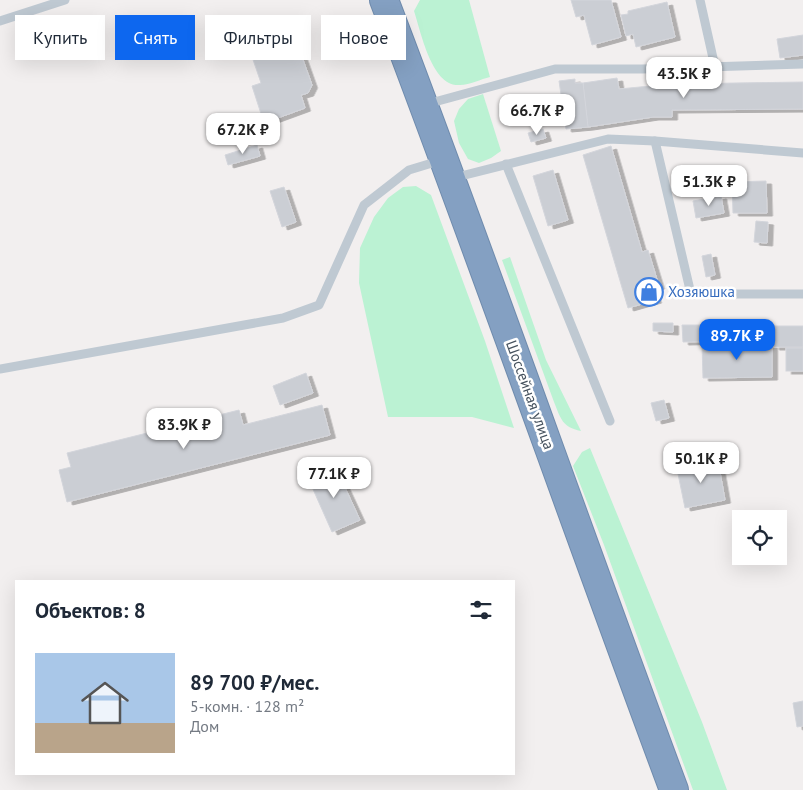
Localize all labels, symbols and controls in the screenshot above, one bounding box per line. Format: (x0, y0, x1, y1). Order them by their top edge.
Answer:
chip: Купить (15, 15, 105, 60)
chip: Снять (115, 15, 195, 60)
chip: Фильтры (205, 15, 311, 60)
chip: Новое (321, 15, 406, 60)
pin: 43.5K ₽ (638, 56, 730, 99)
text: 43.5K ₽ (657, 63, 711, 83)
pin: 66.7K ₽ (491, 94, 583, 136)
text: 66.7K ₽ (510, 100, 564, 120)
pin: 67.2K ₽ (197, 112, 289, 155)
text: 67.2K ₽ (217, 119, 269, 139)
pin: 51.3K ₽ (663, 164, 755, 207)
text: 51.3K ₽ (682, 171, 736, 191)
shop icon: Хозяюшка (634, 277, 664, 307)
place label: Хозяюшка (668, 282, 735, 301)
pin: 89.7K ₽ (691, 318, 783, 361)
text: 89.7K ₽ (710, 325, 764, 345)
street label: Шоссейная улица (502, 338, 559, 452)
pin: 83.9K ₽ (138, 408, 230, 450)
text: 83.9K ₽ (157, 414, 211, 434)
pin: 50.1K ₽ (655, 442, 747, 484)
text: 50.1K ₽ (674, 448, 728, 468)
pin: 77.1K ₽ (288, 456, 380, 499)
text: 77.1K ₽ (308, 463, 360, 483)
map controls (732, 510, 787, 565)
button: locate (732, 510, 787, 565)
icon: filters (467, 596, 495, 624)
text: Объектов: 8 (35, 597, 146, 624)
text: 89 700 ₽/мес. (190, 669, 319, 696)
icon: home (75, 673, 135, 733)
text: 5-комн. · 128 m² (190, 696, 304, 716)
text: Дом (190, 716, 219, 736)

